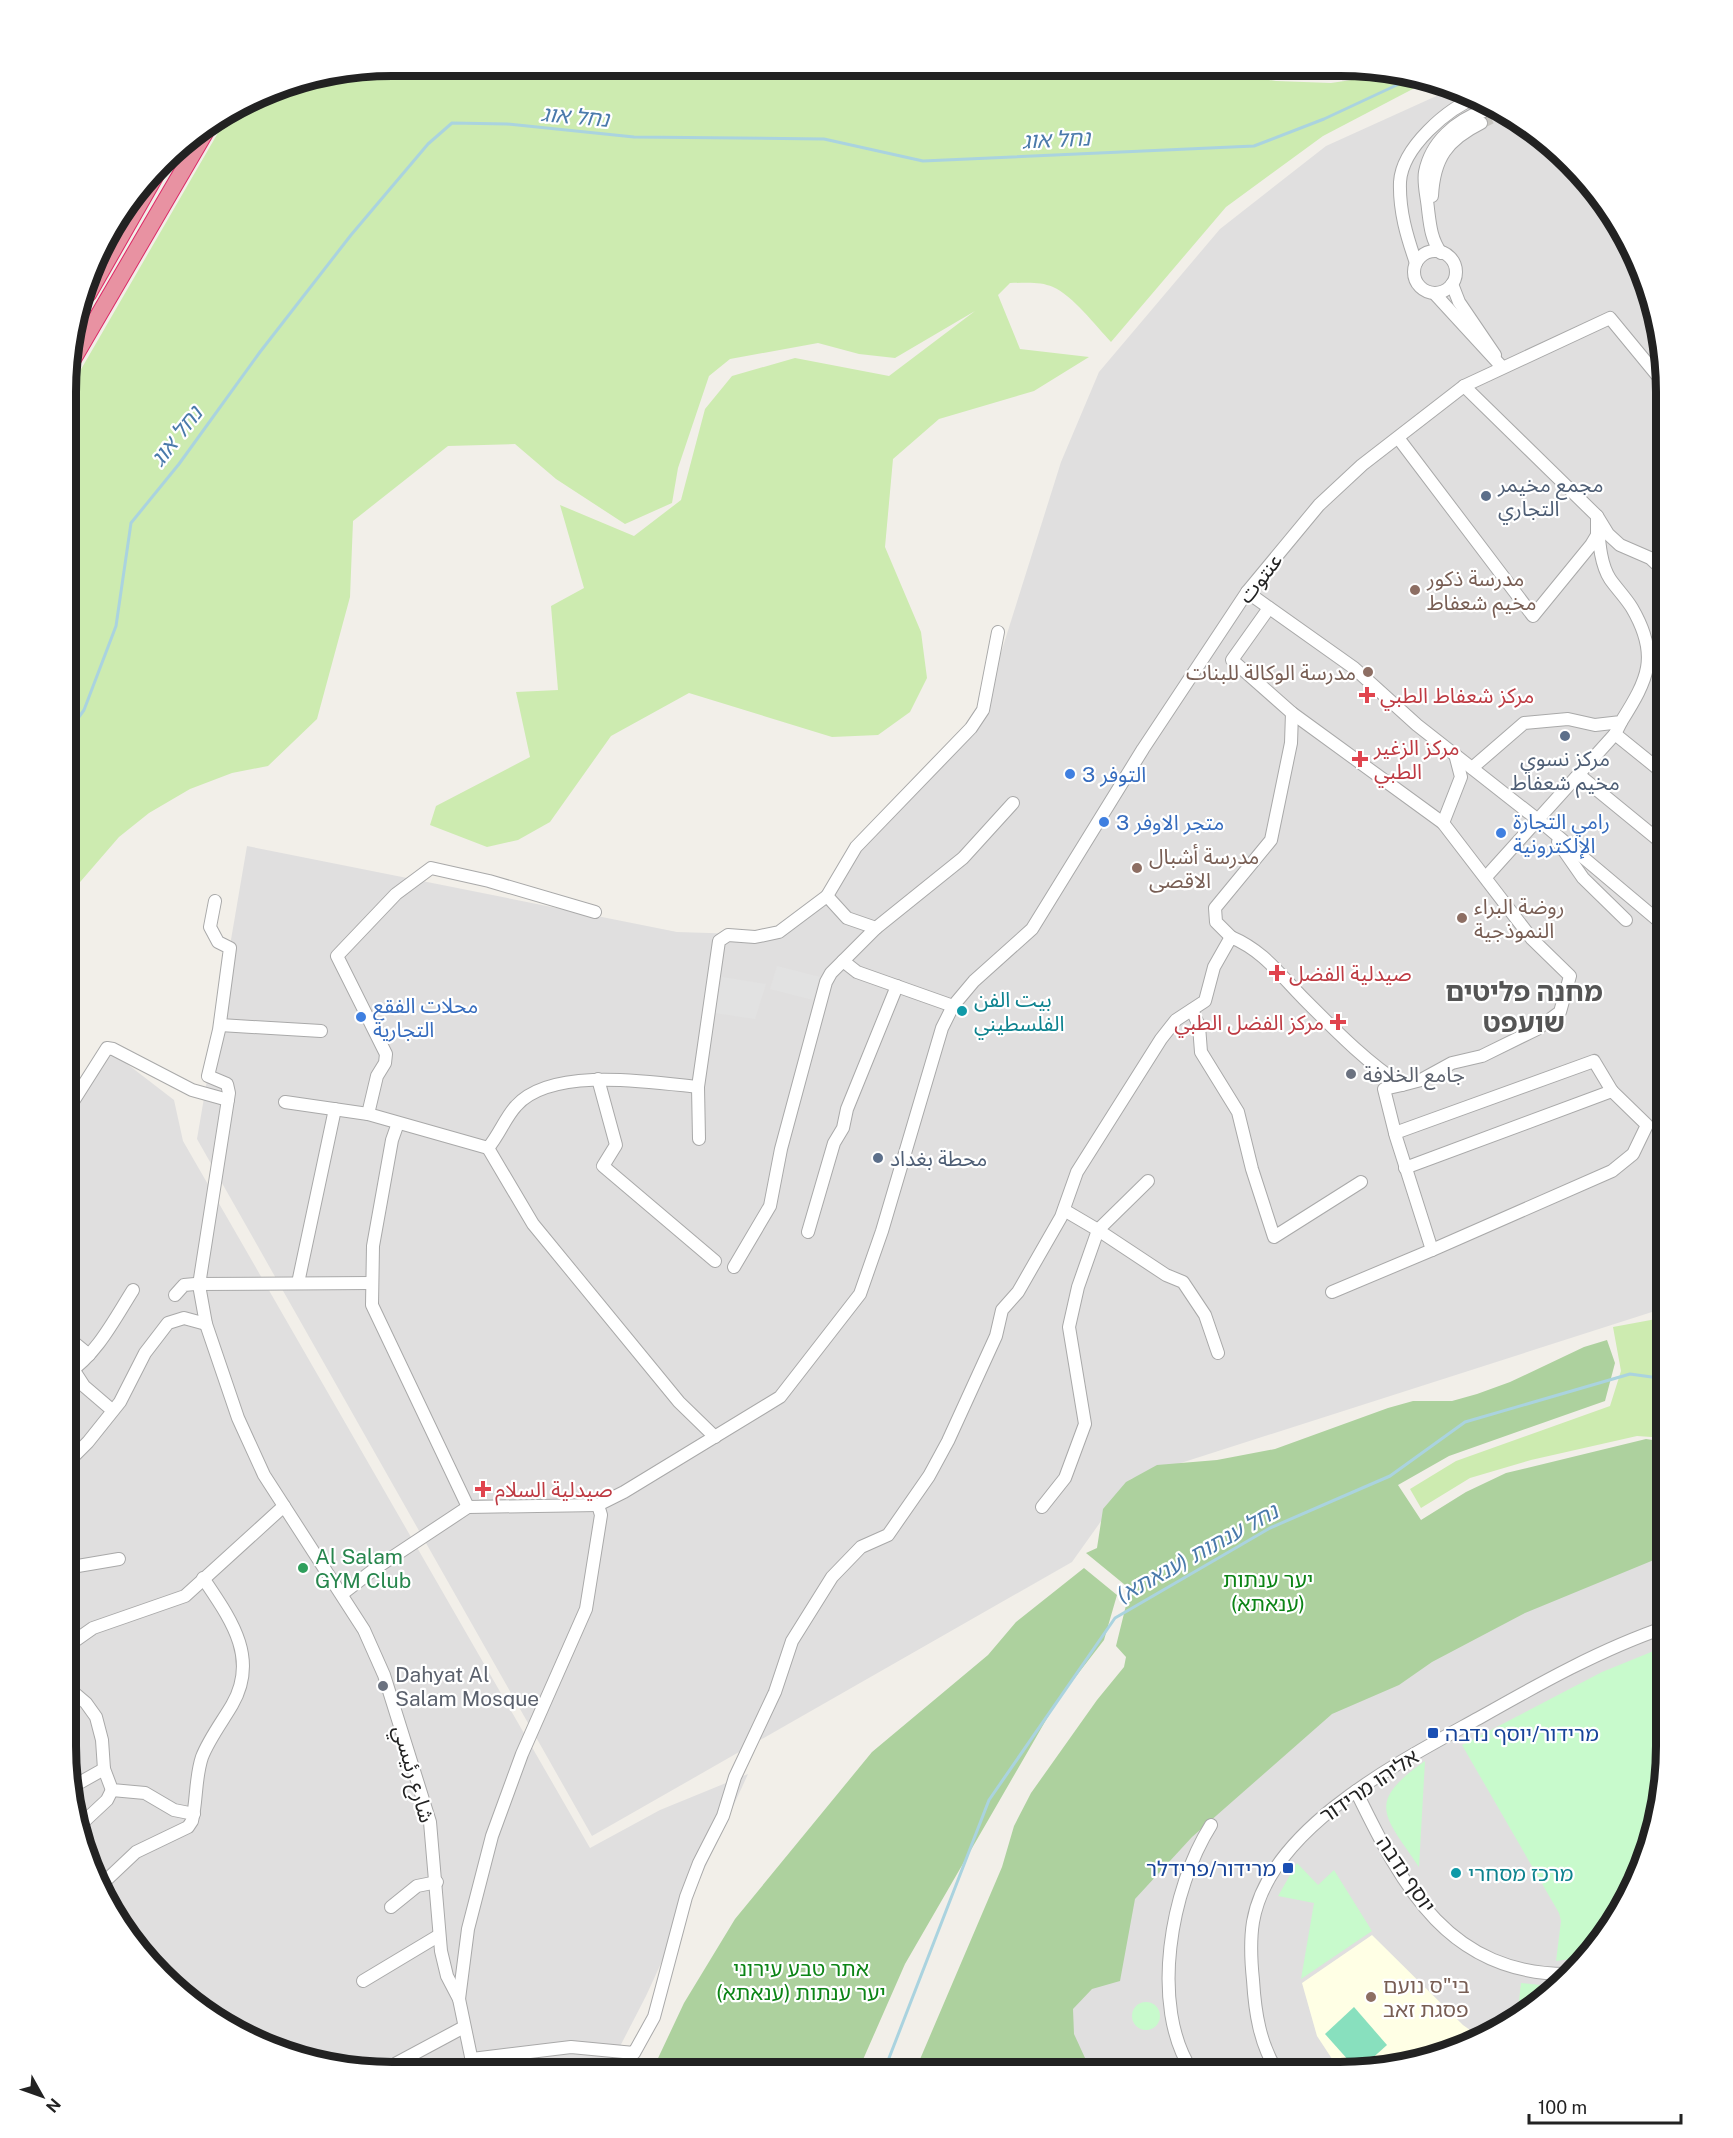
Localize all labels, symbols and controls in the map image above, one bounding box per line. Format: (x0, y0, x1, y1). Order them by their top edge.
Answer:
water label: נחל אוג (540, 100, 612, 132)
water label: נחל אוג (1021, 124, 1093, 154)
water label: נחל אוג (145, 400, 208, 471)
place label: مجمع مخيمر التجاري (1497, 472, 1603, 524)
marker: مجمع مخيمر التجاري (1479, 489, 1493, 503)
street label: عنتوت (1233, 548, 1287, 608)
place label: مدرسة ذكور مخيم شعفاط (1426, 566, 1537, 618)
marker: مدرسة ذكور مخيم شعفاط (1408, 583, 1422, 597)
place label: مدرسة الوكالة للبنات (1186, 660, 1356, 685)
marker: مدرسة الوكالة للبنات (1361, 665, 1375, 679)
place label: مركز شعفاط الطبي (1380, 683, 1534, 711)
marker: مركز شعفاط الطبي (1358, 686, 1376, 704)
marker: مركز نسوي مخيم شعفاط (1558, 729, 1572, 743)
place label: مركز الزغير الطبي (1373, 735, 1460, 787)
place label: مركز نسوي مخيم شعفاط (1510, 746, 1620, 798)
marker: مركز الزغير الطبي (1351, 750, 1369, 768)
place label: التوفر 3 (1082, 762, 1146, 787)
marker: التوفر 3 (1063, 767, 1077, 781)
place label: رامي التجارة الإلكترونية (1513, 809, 1610, 859)
place label: متجر الاوفر 3 (1116, 810, 1224, 835)
marker: متجر الاوفر 3 (1097, 815, 1111, 829)
marker: رامي التجارة الإلكترونية (1494, 826, 1508, 840)
place label: مدرسة أشبال الاقصى (1149, 844, 1259, 893)
marker: مدرسة أشبال الاقصى (1130, 861, 1144, 875)
place label: روضة البراء النموذجية (1474, 894, 1564, 943)
marker: روضة البراء النموذجية (1455, 911, 1469, 925)
place label: صيدلية الفضل (1289, 961, 1412, 986)
marker: صيدلية الفضل (1270, 966, 1284, 980)
district label: מחנה פליטים שועפט (1445, 975, 1603, 1038)
place label: بيت الفن الفلسطيني (974, 987, 1064, 1039)
place label: محلات الفقع التجارية (373, 993, 478, 1042)
marker: بيت الفن الفلسطيني (955, 1004, 969, 1018)
marker: محلات الفقع التجارية (354, 1010, 368, 1024)
place label: مركز الفضل الطبي (1174, 1010, 1324, 1038)
marker: مركز الفضل الطبي (1329, 1013, 1347, 1031)
place label: جامع الخلافة (1363, 1062, 1465, 1090)
marker: جامع الخلافة (1344, 1067, 1358, 1081)
place label: محطة بغداد (890, 1146, 987, 1171)
marker: محطة بغداد (871, 1151, 885, 1165)
place label: صيدلية السلام (495, 1477, 613, 1506)
marker: صيدلية السلام (476, 1482, 490, 1496)
water label: נחל ענתות (ענאתא) (1112, 1497, 1284, 1608)
place label: Al Salam GYM Club (315, 1544, 411, 1593)
marker: Al Salam GYM Club (296, 1561, 310, 1575)
park label: יער ענתות (ענאתא) (1223, 1567, 1313, 1616)
place label: Dahyat Al Salam Mosque (395, 1662, 539, 1711)
marker: Dahyat Al Salam Mosque (376, 1679, 390, 1693)
place label: מרידור/יוסף נדבה (1445, 1721, 1599, 1746)
street label: شارع رئيسي (384, 1723, 440, 1827)
marker: מרידור/יוסף נדבה (1426, 1726, 1440, 1740)
street label: אליהו מרידור (1315, 1744, 1423, 1828)
street label: יוסף נדבה (1371, 1831, 1441, 1917)
place label: מרידור/פרידלר (1146, 1856, 1276, 1881)
marker: מרידור/פרידלר (1281, 1861, 1295, 1875)
place label: מרכז מסחרי (1468, 1861, 1573, 1886)
marker: מרכז מסחרי (1449, 1866, 1463, 1880)
park label: אתר טבע עירוני יער ענתות (ענאתא) (716, 1956, 886, 2005)
place label: בי"ס נועם פסגת זאב (1383, 1973, 1470, 2022)
marker: בי"ס נועם פסגת זאב (1364, 1990, 1378, 2004)
north arrow (12, 2066, 72, 2126)
scale bar (1529, 2087, 1680, 2125)
text: N (42, 2094, 64, 2116)
text: 100 m (1538, 2097, 1587, 2118)

